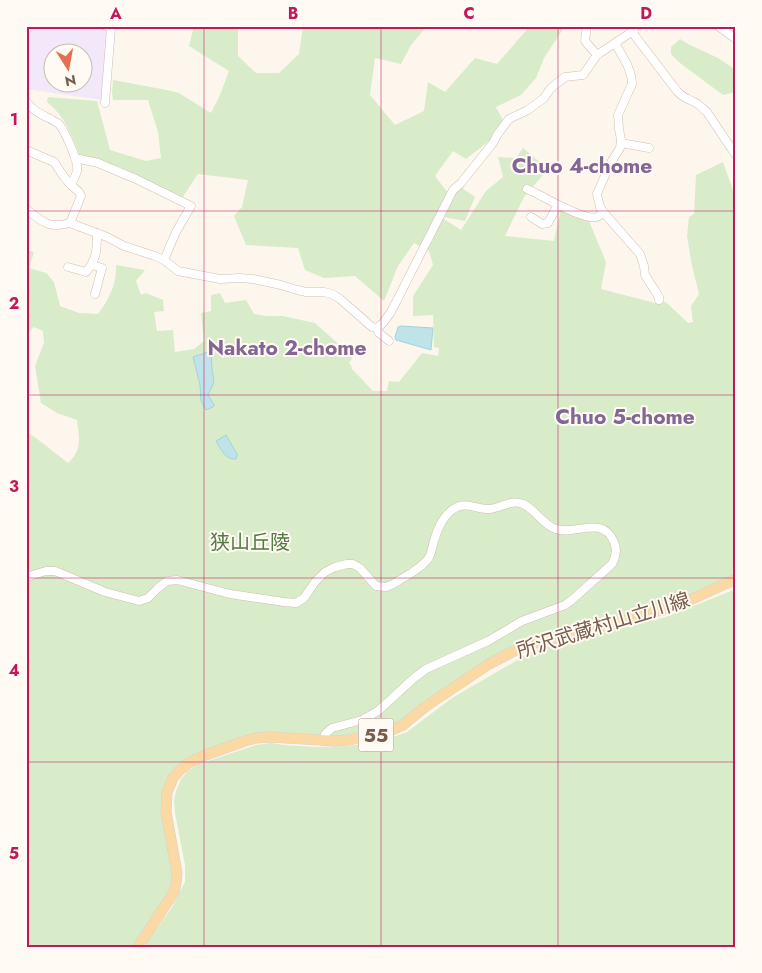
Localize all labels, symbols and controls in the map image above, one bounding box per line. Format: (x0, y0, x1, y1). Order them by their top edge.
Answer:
text: A (109, 2, 122, 25)
text: B (288, 2, 298, 25)
text: C (463, 2, 475, 25)
text: D (640, 2, 652, 25)
north arrow (42, 42, 92, 92)
text: N (63, 70, 78, 92)
text: 1 (10, 108, 18, 131)
district label: Chuo 4-chome (512, 151, 652, 181)
text: 2 (9, 292, 19, 315)
district label: Nakato 2-chome (207, 333, 367, 363)
district label: Chuo 5-chome (555, 402, 695, 432)
text: 3 (9, 475, 19, 498)
park label: 狭山丘陵 (210, 528, 290, 557)
street label: 所沢武蔵村山立川線 (513, 585, 693, 666)
text: 4 (8, 659, 20, 682)
road number: 55 (358, 718, 394, 752)
text: 5 (9, 842, 19, 865)

